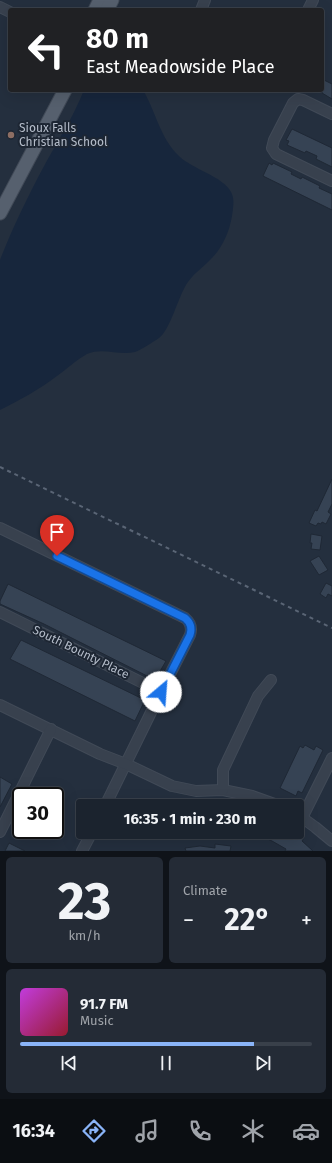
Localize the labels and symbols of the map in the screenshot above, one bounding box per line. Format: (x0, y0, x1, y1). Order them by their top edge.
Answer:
place label: Sioux Falls Christian School (19, 121, 108, 149)
marker: Sioux Falls Christian School (6, 130, 16, 140)
pin (40, 515, 74, 556)
street label: South Bounty Place (30, 623, 132, 681)
position arrow (140, 671, 182, 713)
speed limit sign: 30 (12, 787, 64, 839)

